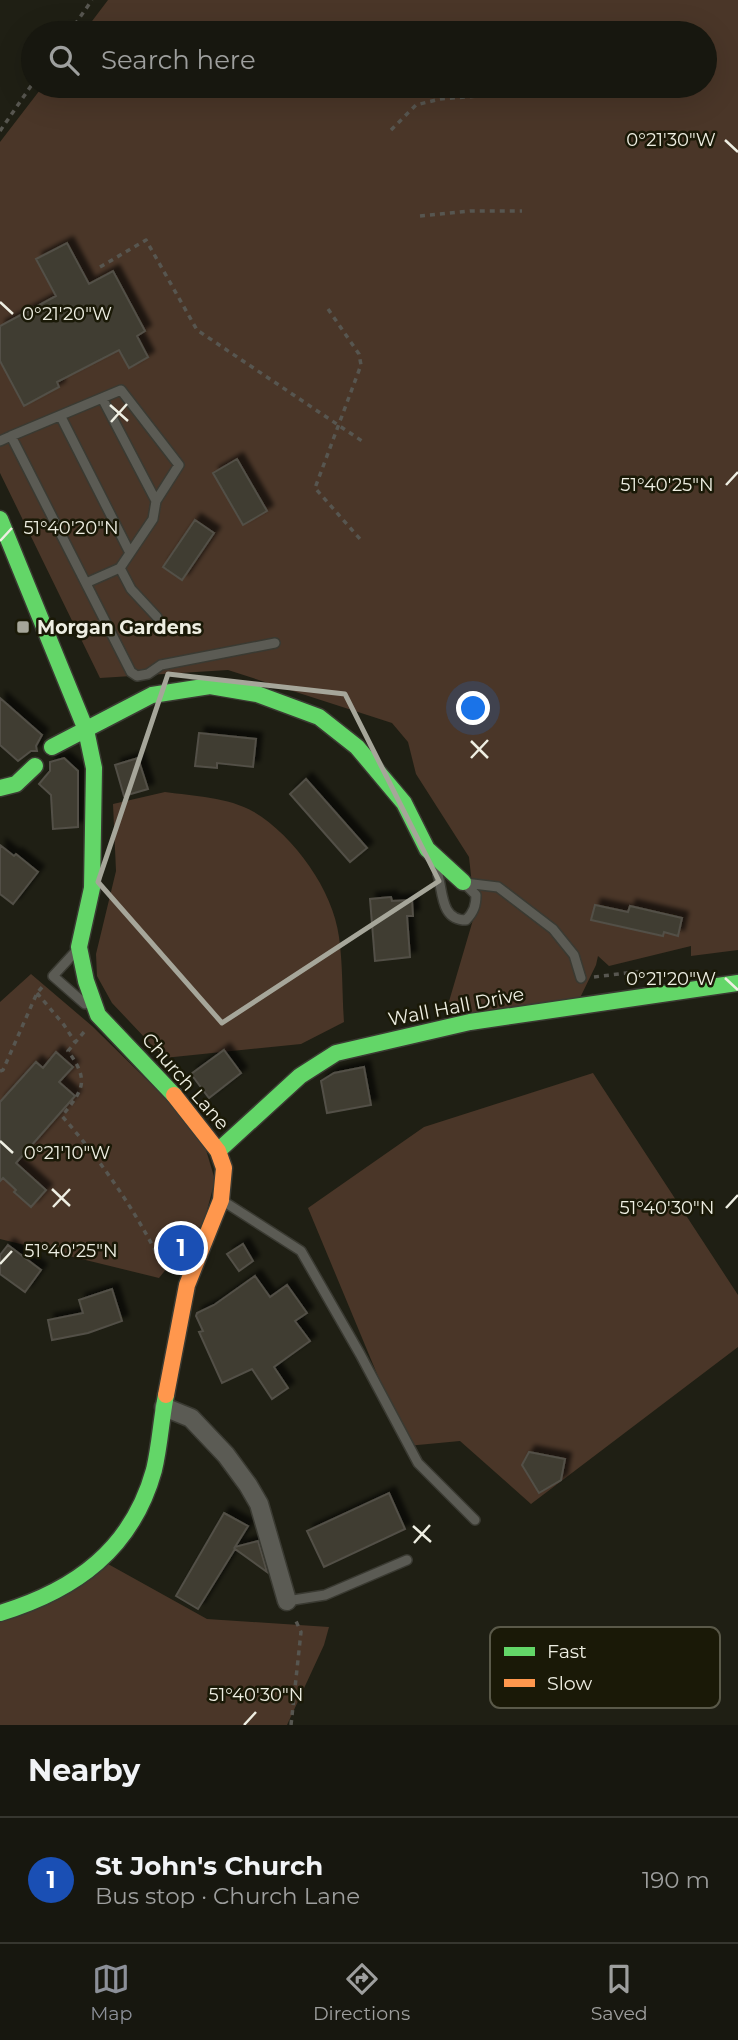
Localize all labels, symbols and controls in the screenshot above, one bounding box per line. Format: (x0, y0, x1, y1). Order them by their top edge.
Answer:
search box (21, 21, 717, 98)
icon: search (45, 41, 83, 79)
text: Search here (101, 44, 256, 76)
text: 0°21'30"W (626, 129, 716, 151)
text: 0°21'20"W (22, 303, 112, 325)
text: 51°40'25"N (620, 474, 714, 496)
text: 51°40'20"N (23, 517, 119, 539)
place label: Morgan Gardens (37, 616, 202, 639)
marker: Morgan Gardens (15, 619, 31, 635)
your location (456, 691, 490, 725)
text: 0°21'20"W (626, 968, 716, 990)
street label: Wall Hall Drive (386, 982, 526, 1031)
street label: Church Lane (137, 1028, 234, 1135)
text: 0°21'10"W (24, 1142, 110, 1164)
text: 51°40'30"N (620, 1197, 714, 1219)
pin: 1 (158, 1222, 204, 1274)
text: 51°40'25"N (24, 1240, 118, 1262)
legend (490, 1627, 720, 1708)
text: Fast (547, 1640, 587, 1663)
text: Slow (547, 1672, 592, 1695)
text: 51°40'30"N (209, 1684, 303, 1706)
text: Nearby (28, 1752, 140, 1789)
text: St John's Church (95, 1850, 323, 1882)
text: 1 (46, 1866, 56, 1894)
text: 190 m (642, 1866, 710, 1894)
text: Bus stop · Church Lane (95, 1882, 360, 1910)
tab: Map (90, 1960, 132, 2025)
tab: Directions (313, 1960, 410, 2025)
tab: Saved (591, 1960, 648, 2025)

